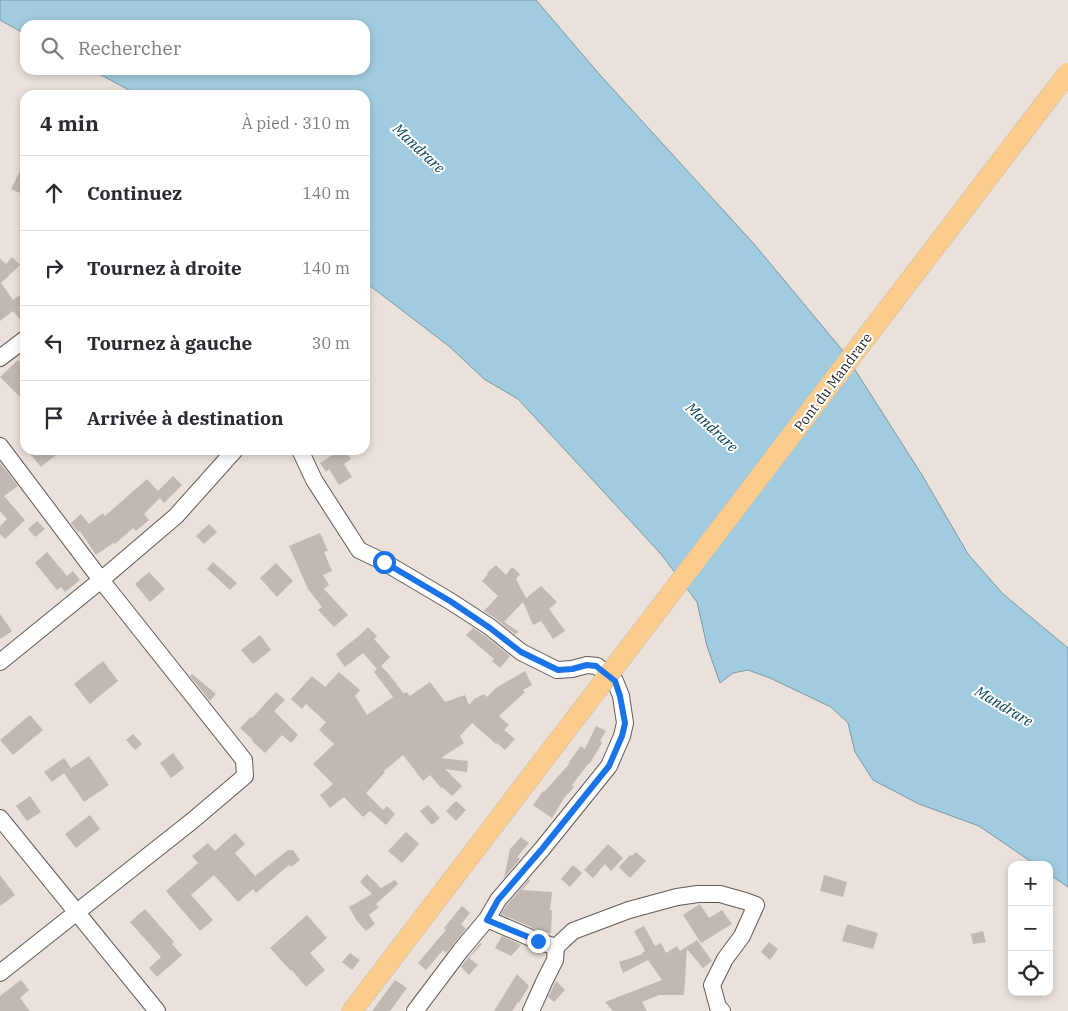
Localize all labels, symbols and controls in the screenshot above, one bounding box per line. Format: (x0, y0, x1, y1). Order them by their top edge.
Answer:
search box (20, 20, 370, 75)
icon: search (38, 34, 66, 62)
text: Rechercher (78, 36, 181, 60)
text: 4 min (40, 109, 99, 137)
text: À pied · 310 m (242, 113, 350, 133)
water label: Mandrare (388, 118, 449, 177)
icon: ahead (40, 179, 68, 207)
text: Continuez (87, 181, 182, 205)
text: 140 m (302, 183, 350, 203)
icon: right (40, 254, 68, 282)
text: Tournez à droite (87, 256, 242, 280)
text: 140 m (302, 258, 350, 278)
icon: left (40, 329, 68, 357)
street label: Pont du Mandrare (790, 329, 876, 435)
text: Tournez à gauche (87, 331, 252, 355)
text: 30 m (312, 333, 350, 353)
water label: Mandrare (681, 397, 742, 456)
icon: arrive (40, 404, 68, 432)
text: Arrivée à destination (87, 406, 284, 430)
route start (373, 551, 396, 574)
water label: Mandrare (971, 681, 1037, 731)
map controls (1008, 861, 1053, 996)
button: + (1008, 861, 1053, 906)
button: − (1008, 906, 1053, 951)
route end (527, 930, 550, 953)
button: locate (1008, 951, 1053, 996)

